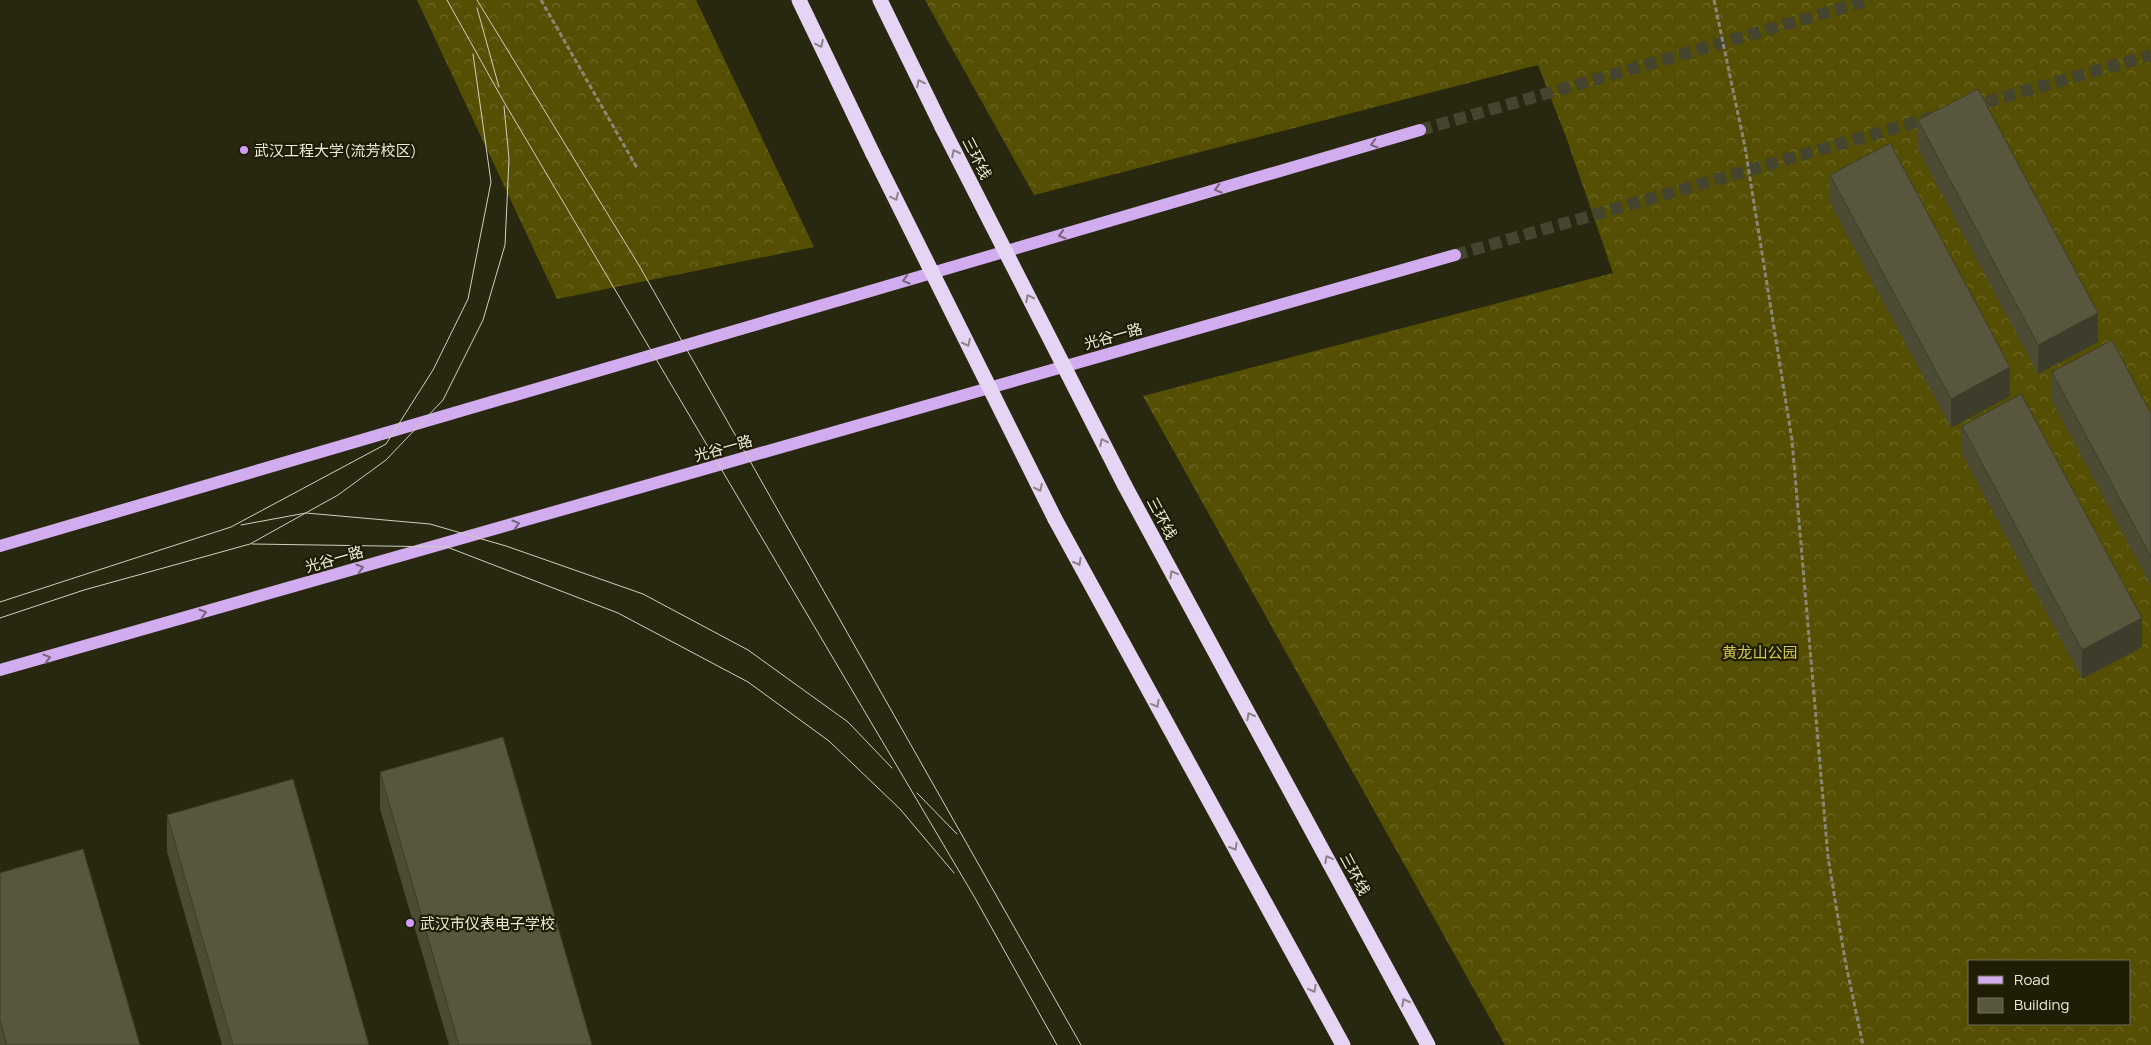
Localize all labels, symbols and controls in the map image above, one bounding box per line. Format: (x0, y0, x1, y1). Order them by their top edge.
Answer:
one-way arrow (814, 39, 824, 48)
one-way arrow (917, 80, 927, 89)
street label: 三环线 (957, 133, 997, 183)
one-way arrow (1370, 138, 1378, 148)
place label: 武汉工程大学(流芳校区) (254, 140, 417, 161)
marker: 武汉工程大学(流芳校区) (238, 144, 250, 156)
one-way arrow (951, 149, 961, 158)
one-way arrow (1214, 184, 1222, 194)
one-way arrow (889, 192, 899, 201)
one-way arrow (1058, 229, 1066, 239)
one-way arrow (902, 275, 910, 285)
one-way arrow (1025, 294, 1035, 303)
street label: 光谷一路 (1081, 318, 1145, 354)
one-way arrow (961, 338, 971, 347)
street label: 光谷一路 (691, 430, 755, 466)
one-way arrow (1099, 439, 1109, 448)
one-way arrow (1033, 483, 1044, 492)
street label: 三环线 (1142, 493, 1182, 543)
one-way arrow (511, 519, 520, 529)
street label: 光谷一路 (302, 541, 366, 577)
one-way arrow (1072, 557, 1082, 566)
one-way arrow (355, 564, 363, 574)
one-way arrow (1169, 570, 1179, 579)
one-way arrow (199, 608, 208, 619)
park label: 黄龙山公园 (1722, 642, 1798, 663)
one-way arrow (43, 653, 51, 663)
one-way arrow (1150, 699, 1160, 708)
one-way arrow (1246, 713, 1256, 722)
one-way arrow (1228, 842, 1238, 851)
street label: 三环线 (1335, 849, 1375, 899)
one-way arrow (1324, 856, 1334, 865)
place label: 武汉市仪表电子学校 (420, 913, 555, 934)
marker: 武汉市仪表电子学校 (404, 917, 416, 929)
legend (1968, 960, 2131, 1025)
text: Road (2014, 969, 2050, 990)
one-way arrow (1306, 984, 1316, 993)
text: Building (2014, 994, 2069, 1015)
one-way arrow (1401, 998, 1411, 1007)

